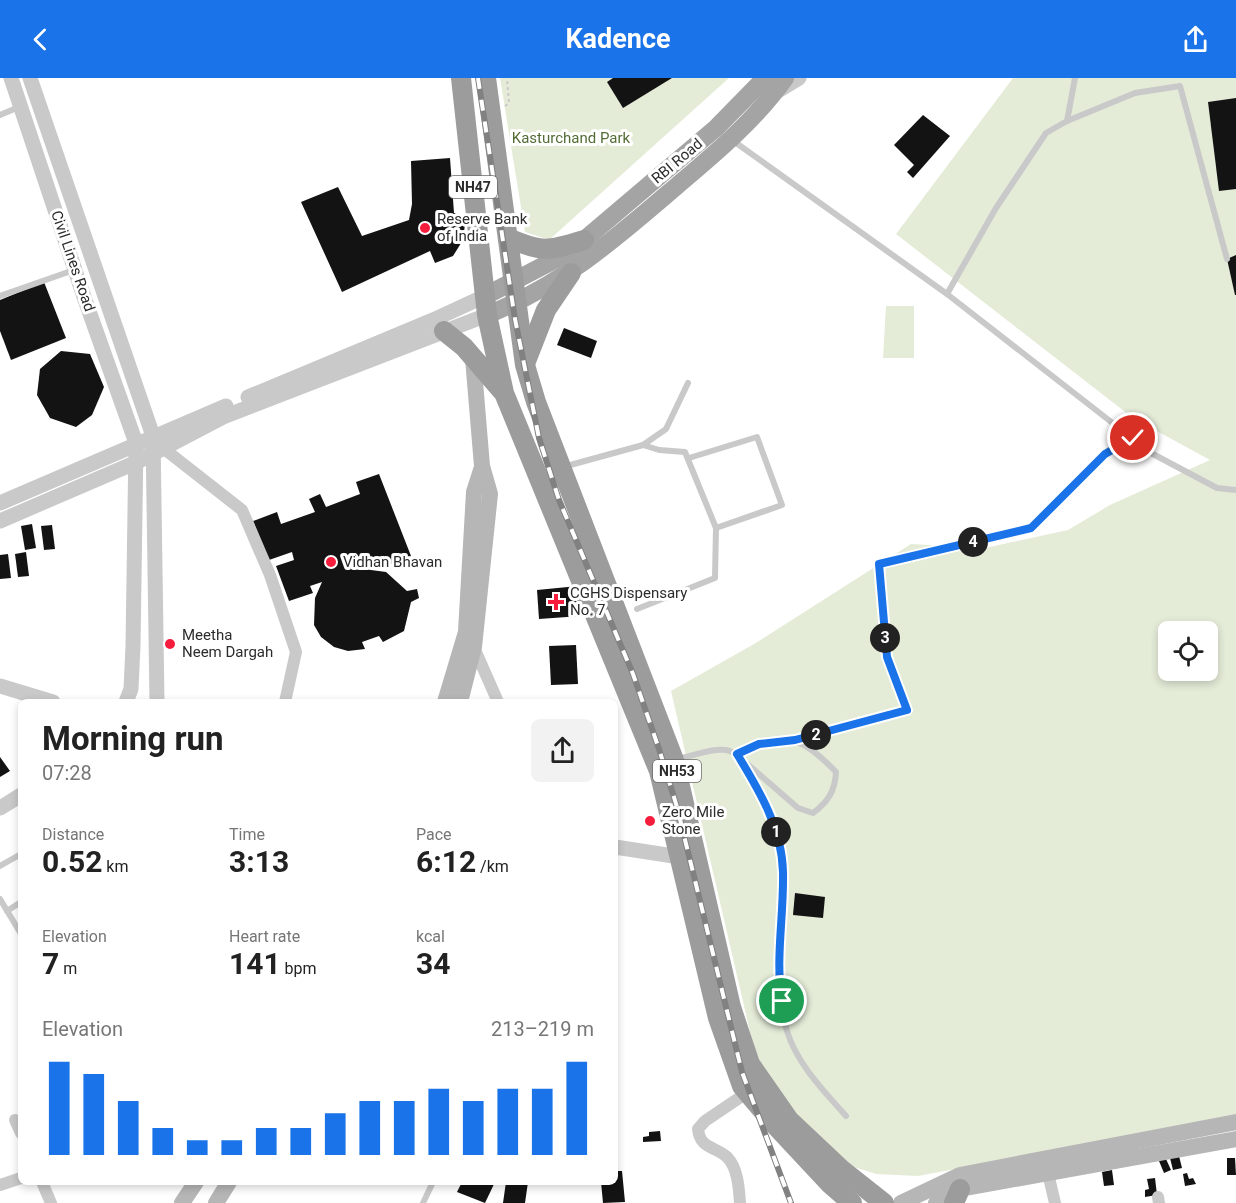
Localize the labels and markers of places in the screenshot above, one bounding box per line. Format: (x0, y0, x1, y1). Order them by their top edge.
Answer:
place label: Reserve Bank of India (437, 210, 528, 245)
marker: Reserve Bank of India (418, 221, 432, 235)
pin (1107, 412, 1158, 463)
pin: 4 (958, 527, 988, 557)
place label: Vidhan Bhavan (343, 553, 442, 571)
marker: Vidhan Bhavan (324, 555, 338, 569)
place label: CGHS Dispensary No. 7 (570, 584, 687, 619)
marker: CGHS Dispensary No. 7 (547, 593, 565, 611)
pin: 3 (870, 623, 900, 653)
place label: Meetha Neem Dargah (182, 626, 273, 661)
marker: Meetha Neem Dargah (163, 637, 177, 651)
pin: 2 (801, 720, 831, 750)
place label: Zero Mile Stone (662, 803, 724, 838)
marker: Zero Mile Stone (643, 814, 657, 828)
pin: 1 (761, 817, 791, 847)
pin (756, 975, 807, 1026)

